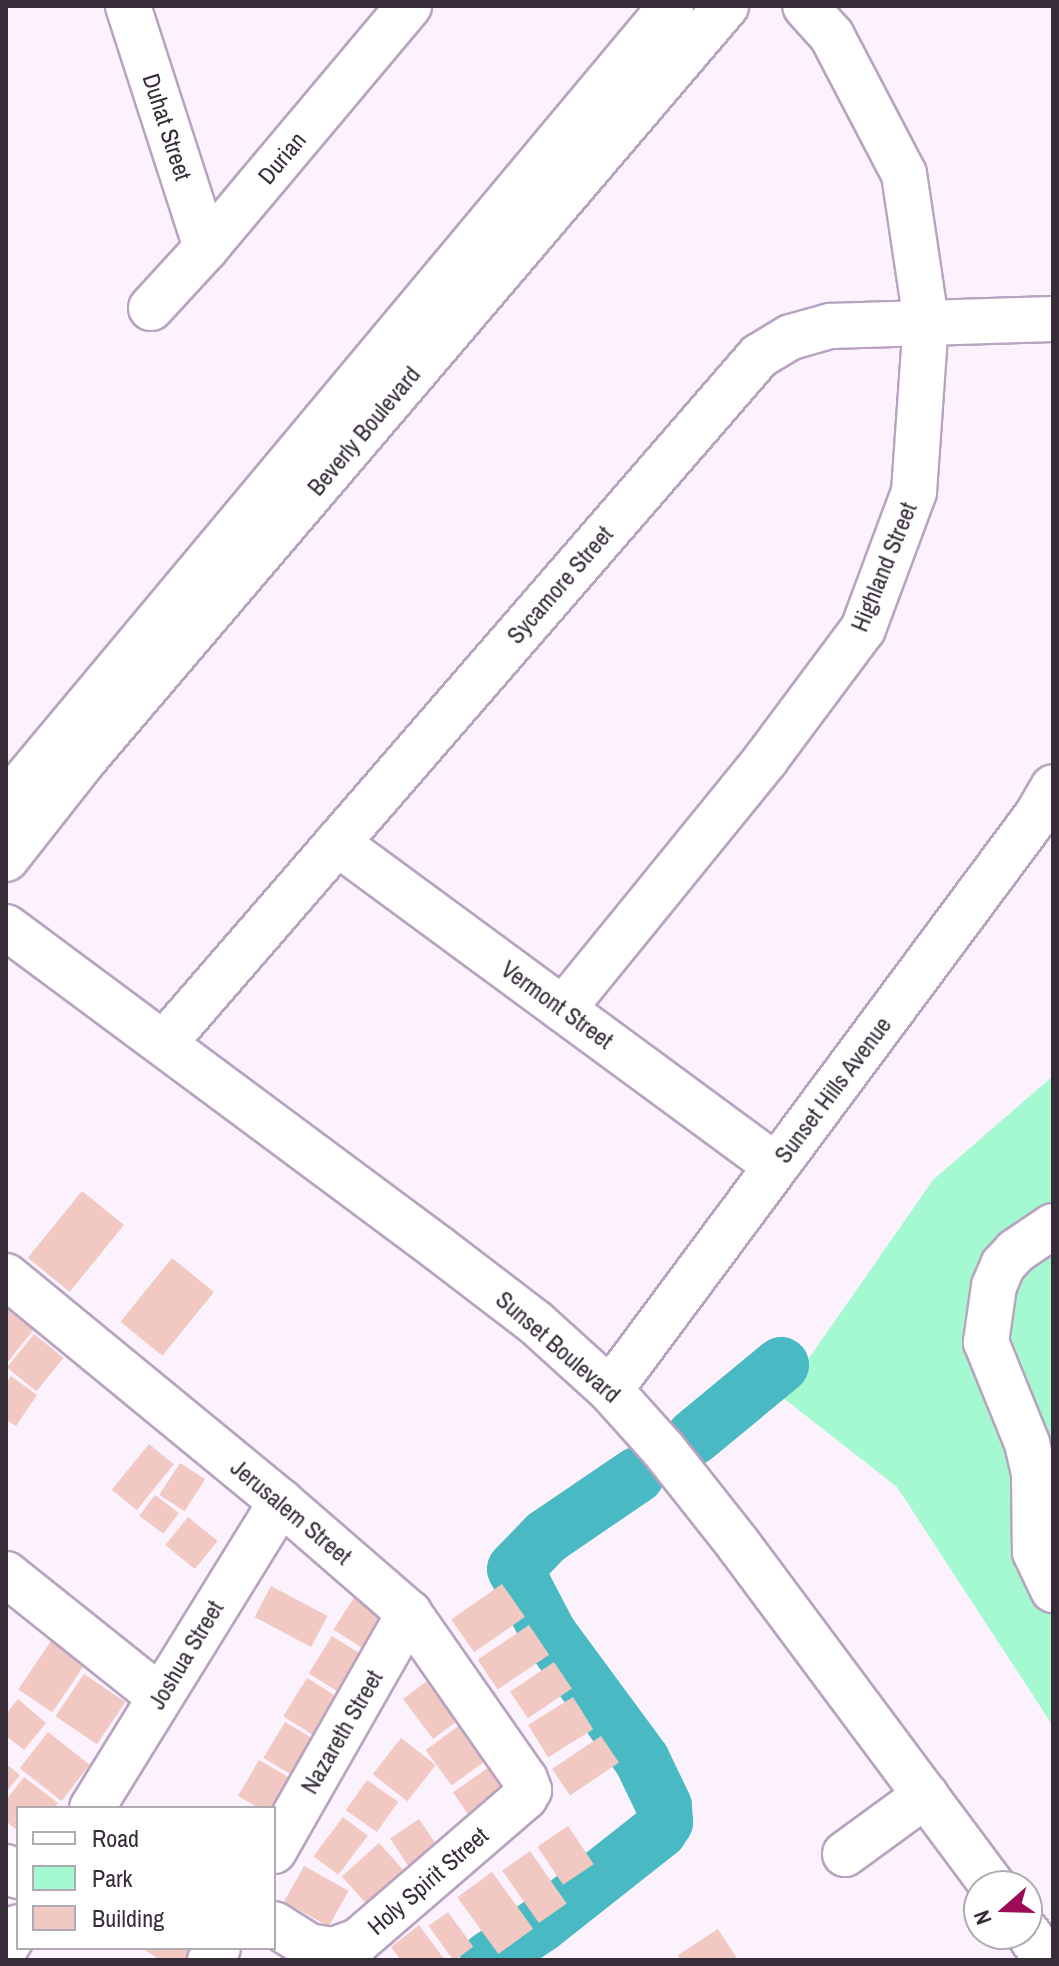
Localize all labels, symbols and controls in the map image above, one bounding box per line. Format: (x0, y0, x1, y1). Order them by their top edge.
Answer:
street label: Duhat Street (136, 70, 198, 184)
street label: Durian (252, 126, 312, 190)
street label: Beverly Boulevard (302, 361, 426, 501)
street label: Highland Street (845, 498, 923, 636)
street label: Sycamore Street (501, 520, 619, 650)
street label: Vermont Street (495, 955, 619, 1055)
street label: Sunset Hills Avenue (768, 1011, 898, 1169)
street label: Sunset Boulevard (490, 1285, 626, 1409)
street label: Jerusalem Street (225, 1453, 357, 1571)
street label: Joshua Street (142, 1596, 230, 1714)
street label: Nazareth Street (295, 1665, 389, 1799)
legend (16, 1806, 276, 1950)
street label: Holy Spirit Street (362, 1821, 494, 1941)
text: Road (92, 1822, 139, 1854)
text: Park (92, 1862, 132, 1894)
north arrow (963, 1870, 1043, 1950)
text: Building (92, 1902, 164, 1934)
text: N (966, 1906, 999, 1929)

